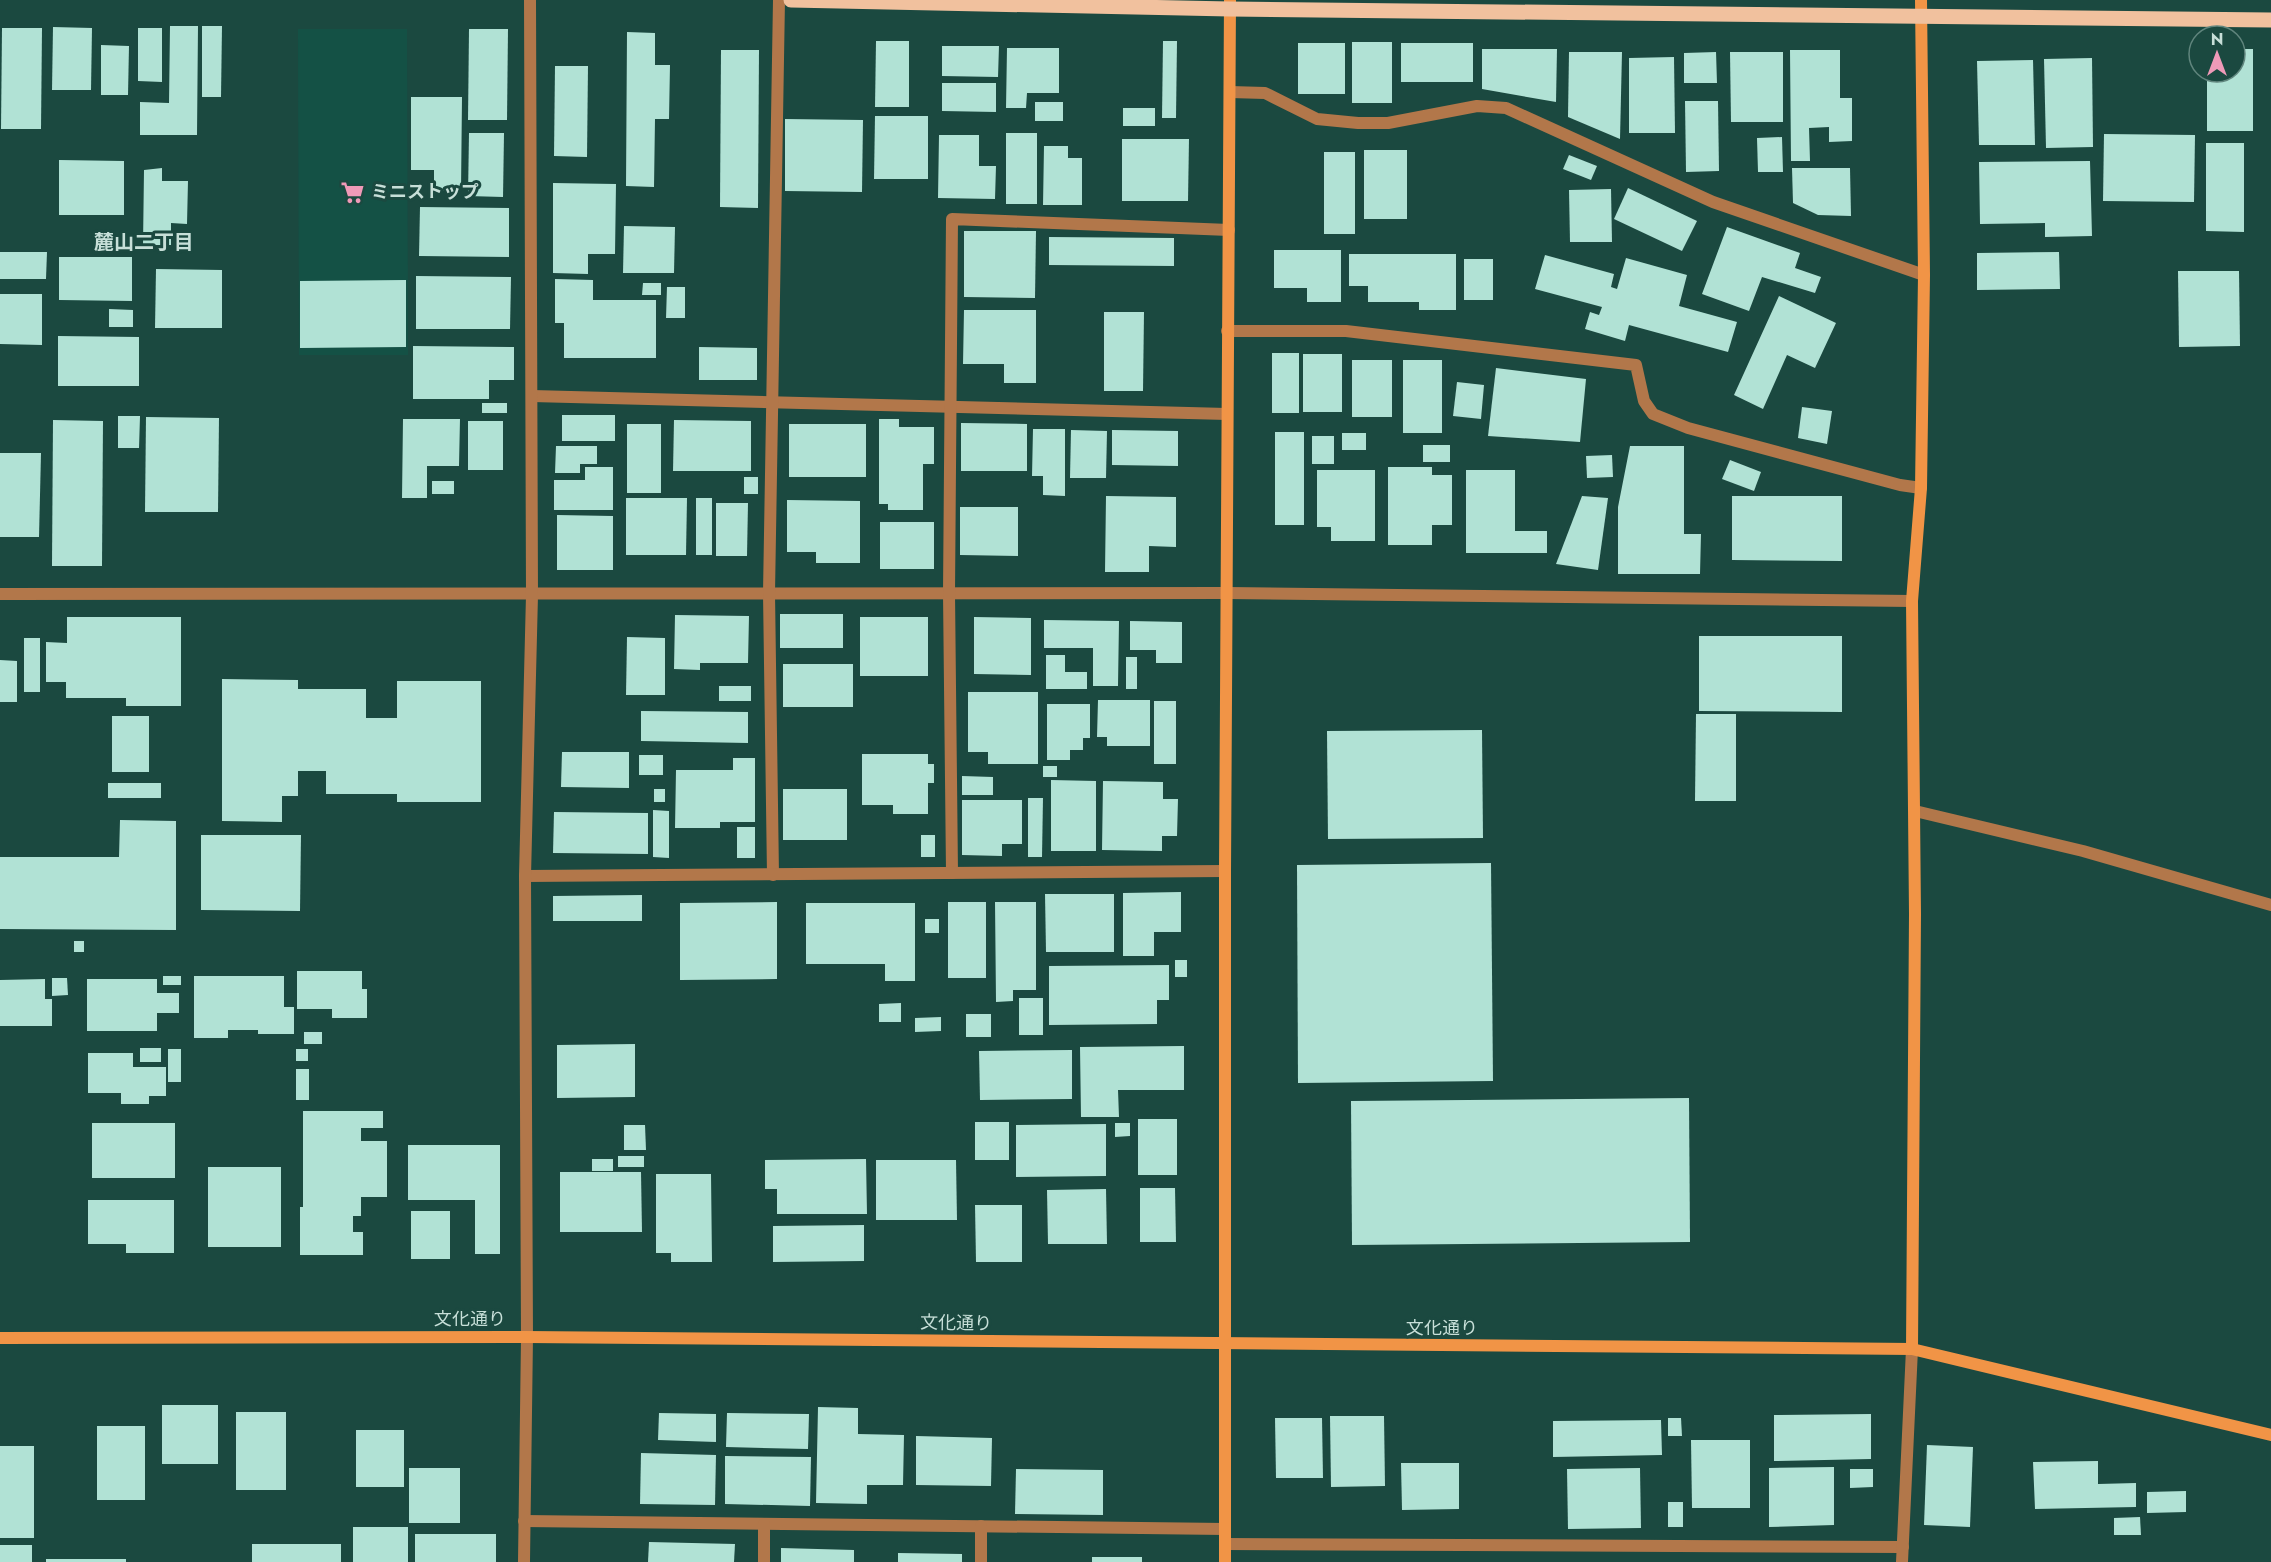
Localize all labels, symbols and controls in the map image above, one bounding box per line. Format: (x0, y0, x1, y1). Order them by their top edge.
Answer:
north arrow (2187, 24, 2247, 84)
text: N (2211, 28, 2223, 51)
supermarket icon: ミニストップ (340, 179, 366, 205)
place label: ミニストップ (371, 179, 479, 205)
district label: 麓山二丁目 (94, 228, 194, 257)
street label: 文化通り (434, 1306, 506, 1332)
street label: 文化通り (920, 1309, 992, 1337)
street label: 文化通り (1406, 1315, 1478, 1341)

